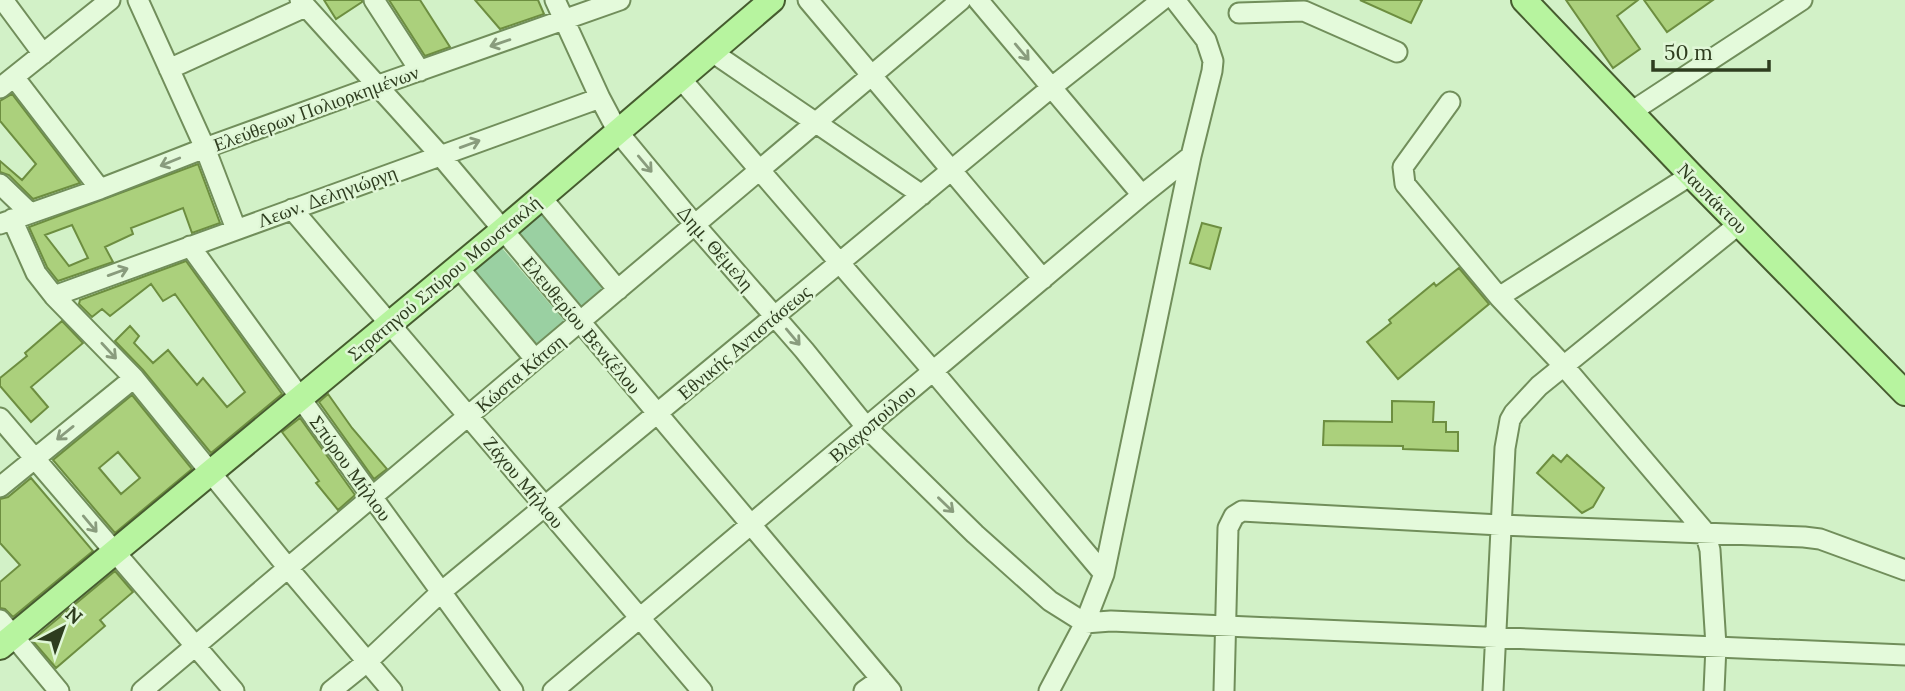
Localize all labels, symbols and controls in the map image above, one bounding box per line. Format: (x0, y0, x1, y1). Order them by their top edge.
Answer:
scale bar (1653, 28, 1769, 72)
one-way arrow (489, 38, 511, 50)
text: 50 m (1664, 39, 1713, 66)
one-way arrow (1014, 43, 1030, 61)
street label: Ελεύθερων Πολιορκημένων (210, 60, 422, 156)
one-way arrow (459, 137, 481, 149)
one-way arrow (637, 155, 653, 173)
one-way arrow (160, 156, 182, 169)
street label: Ναυπάκτου (1673, 158, 1753, 238)
street label: Λεων. Δεληγιώργη (254, 160, 400, 232)
street label: Στρατηγού Σπύρου Μουστακλή (343, 190, 545, 366)
street label: Δημ. Θέμελη (673, 201, 759, 295)
street label: Ελευθερίου Βενιζέλου (517, 251, 647, 399)
one-way arrow (107, 265, 129, 278)
street label: Εθνικής Αντιστάσεως (673, 279, 816, 405)
one-way arrow (785, 328, 801, 346)
street label: Κώστα Κάτση (470, 329, 570, 417)
one-way arrow (100, 342, 117, 360)
street label: Βλαχοπούλου (824, 379, 920, 467)
street label: Σπύρου Μήλιου (305, 411, 397, 525)
one-way arrow (56, 426, 74, 441)
street label: Ζάχου Μήλιου (478, 431, 570, 533)
one-way arrow (937, 497, 954, 514)
one-way arrow (82, 515, 98, 533)
north arrow (28, 593, 98, 663)
text: N (61, 601, 88, 629)

